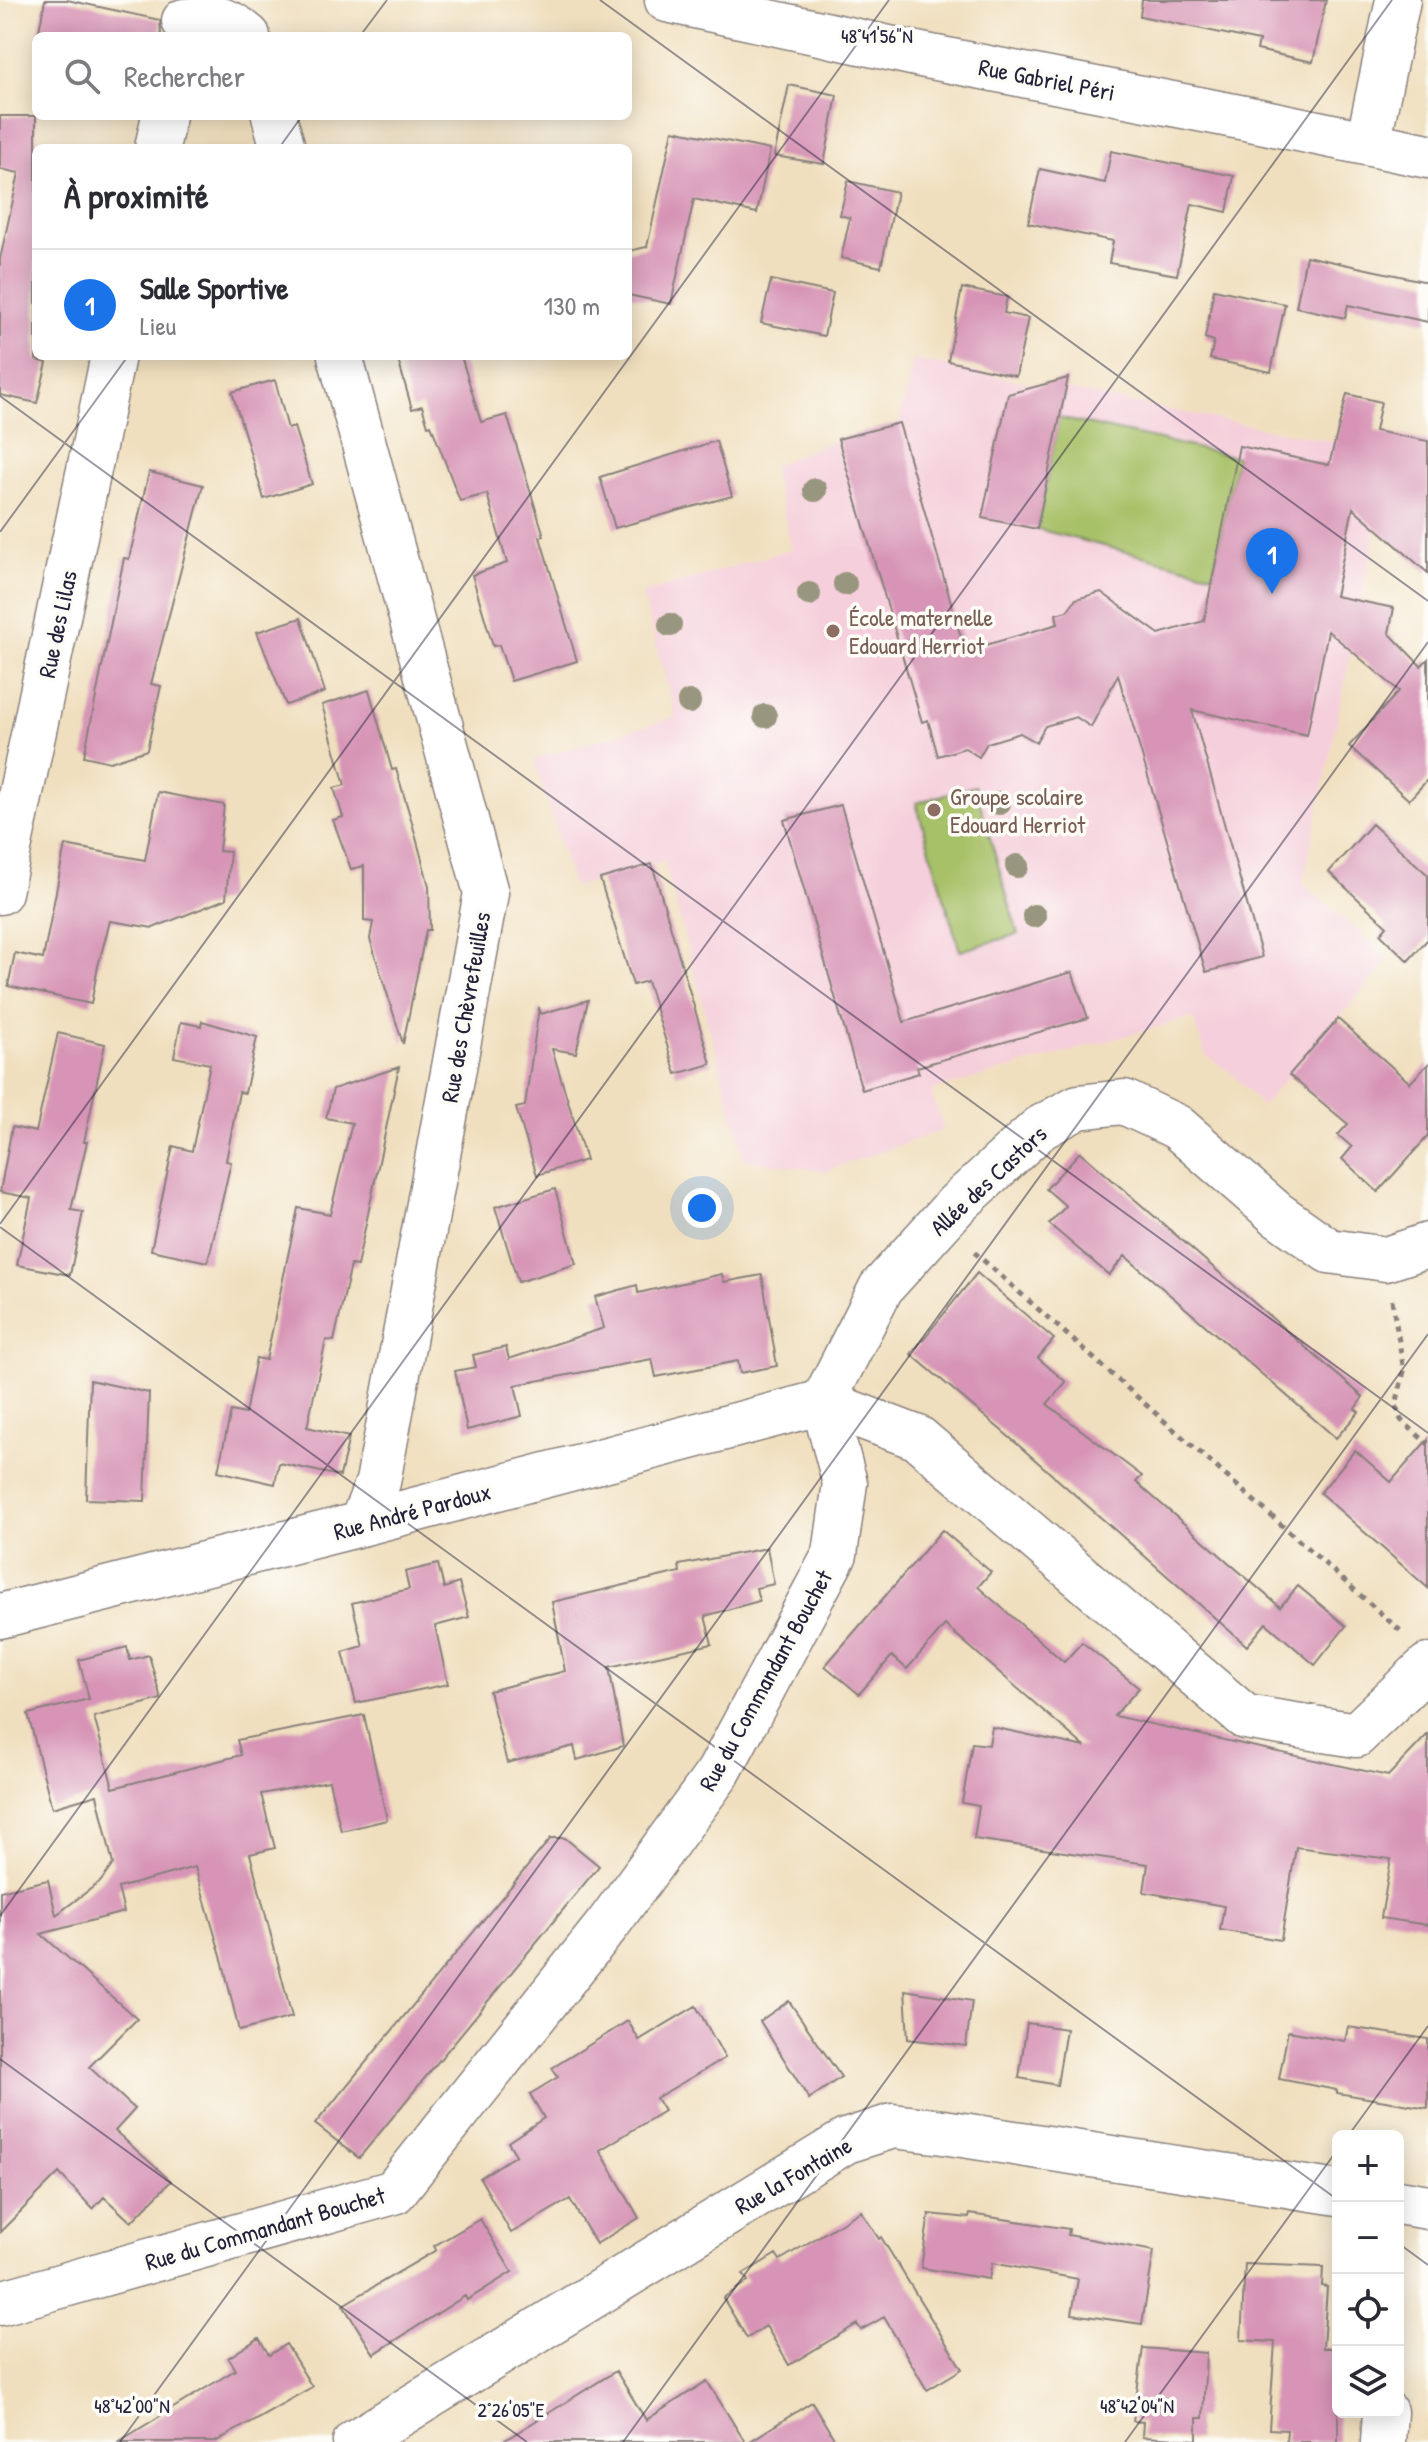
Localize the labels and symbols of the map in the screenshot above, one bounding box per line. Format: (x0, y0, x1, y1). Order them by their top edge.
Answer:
text: 48°41'56"N (841, 22, 913, 49)
street label: Rue Gabriel Péri (976, 50, 1118, 108)
pin: 1 (1246, 528, 1298, 594)
street label: Rue des Lilas (30, 568, 84, 680)
place label: École maternelle Edouard Herriot (849, 601, 994, 661)
marker: École maternelle Edouard Herriot (824, 622, 842, 640)
place label: Groupe scolaire Edouard Herriot (950, 780, 1086, 840)
marker: Groupe scolaire Edouard Herriot (925, 801, 943, 819)
street label: Rue des Chèvrefeuilles (433, 909, 497, 1105)
street label: Allée des Castors (923, 1118, 1053, 1242)
your location (682, 1188, 722, 1228)
street label: Rue André Pardoux (330, 1475, 494, 1547)
street label: Rue du Commandant Bouchet (691, 1563, 839, 1796)
street label: Rue la Fontaine (729, 2128, 858, 2221)
street label: Rue du Commandant Bouchet (141, 2178, 389, 2278)
text: 48°42'00"N (94, 2392, 170, 2419)
text: 48°42'04"N (1100, 2392, 1174, 2419)
text: 2°26'05"E (478, 2396, 545, 2423)

